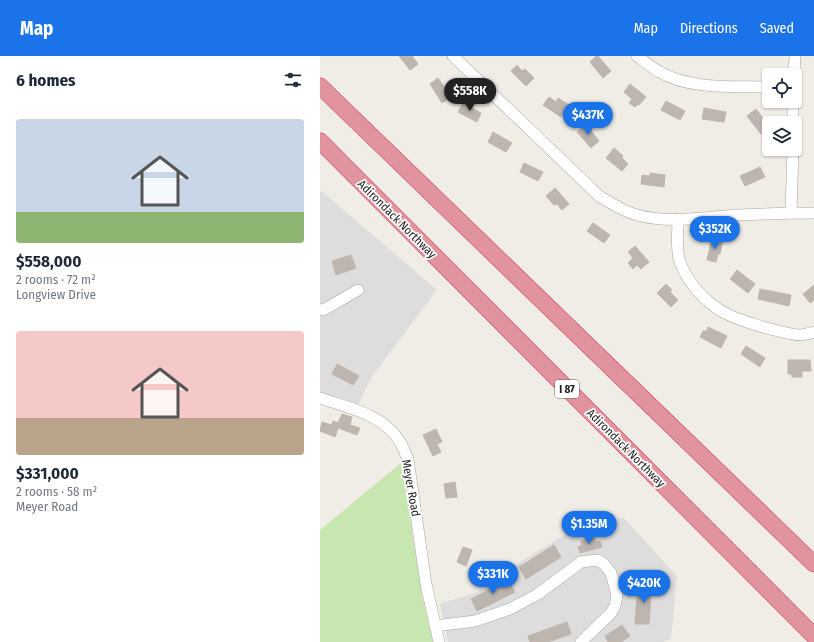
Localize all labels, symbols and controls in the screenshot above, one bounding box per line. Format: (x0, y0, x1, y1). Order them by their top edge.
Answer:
text: Map (20, 17, 53, 40)
text: Map (634, 20, 658, 37)
text: Directions (680, 20, 738, 37)
text: Saved (760, 20, 794, 37)
map controls (762, 68, 802, 156)
button: locate (762, 68, 802, 108)
icon: filters (282, 69, 304, 91)
text: 6 homes (16, 70, 75, 91)
pin: $558K (442, 78, 498, 112)
text: $558K (453, 83, 487, 98)
pin: $437K (560, 102, 616, 136)
text: $437K (572, 107, 604, 122)
button: layers (762, 116, 802, 156)
icon: home (124, 145, 196, 217)
street label: Adirondack Northway (355, 177, 439, 261)
pin: $352K (687, 216, 743, 250)
text: $352K (699, 221, 731, 236)
text: $558,000 (16, 251, 82, 272)
text: 2 rooms · 72 m² (16, 272, 96, 287)
text: Longview Drive (16, 287, 96, 302)
icon: home (124, 357, 196, 429)
road number: I 87 (555, 380, 579, 398)
street label: Adirondack Northway (584, 406, 668, 490)
street label: Meyer Road (399, 458, 423, 518)
text: $331,000 (16, 463, 79, 484)
text: 2 rooms · 58 m² (16, 484, 97, 499)
text: Meyer Road (16, 499, 78, 514)
pin: $1.35M (556, 511, 622, 545)
text: $1.35M (571, 516, 607, 531)
pin: $331K (465, 561, 521, 595)
text: $331K (477, 566, 509, 581)
pin: $420K (616, 570, 672, 604)
text: $420K (627, 575, 661, 590)

